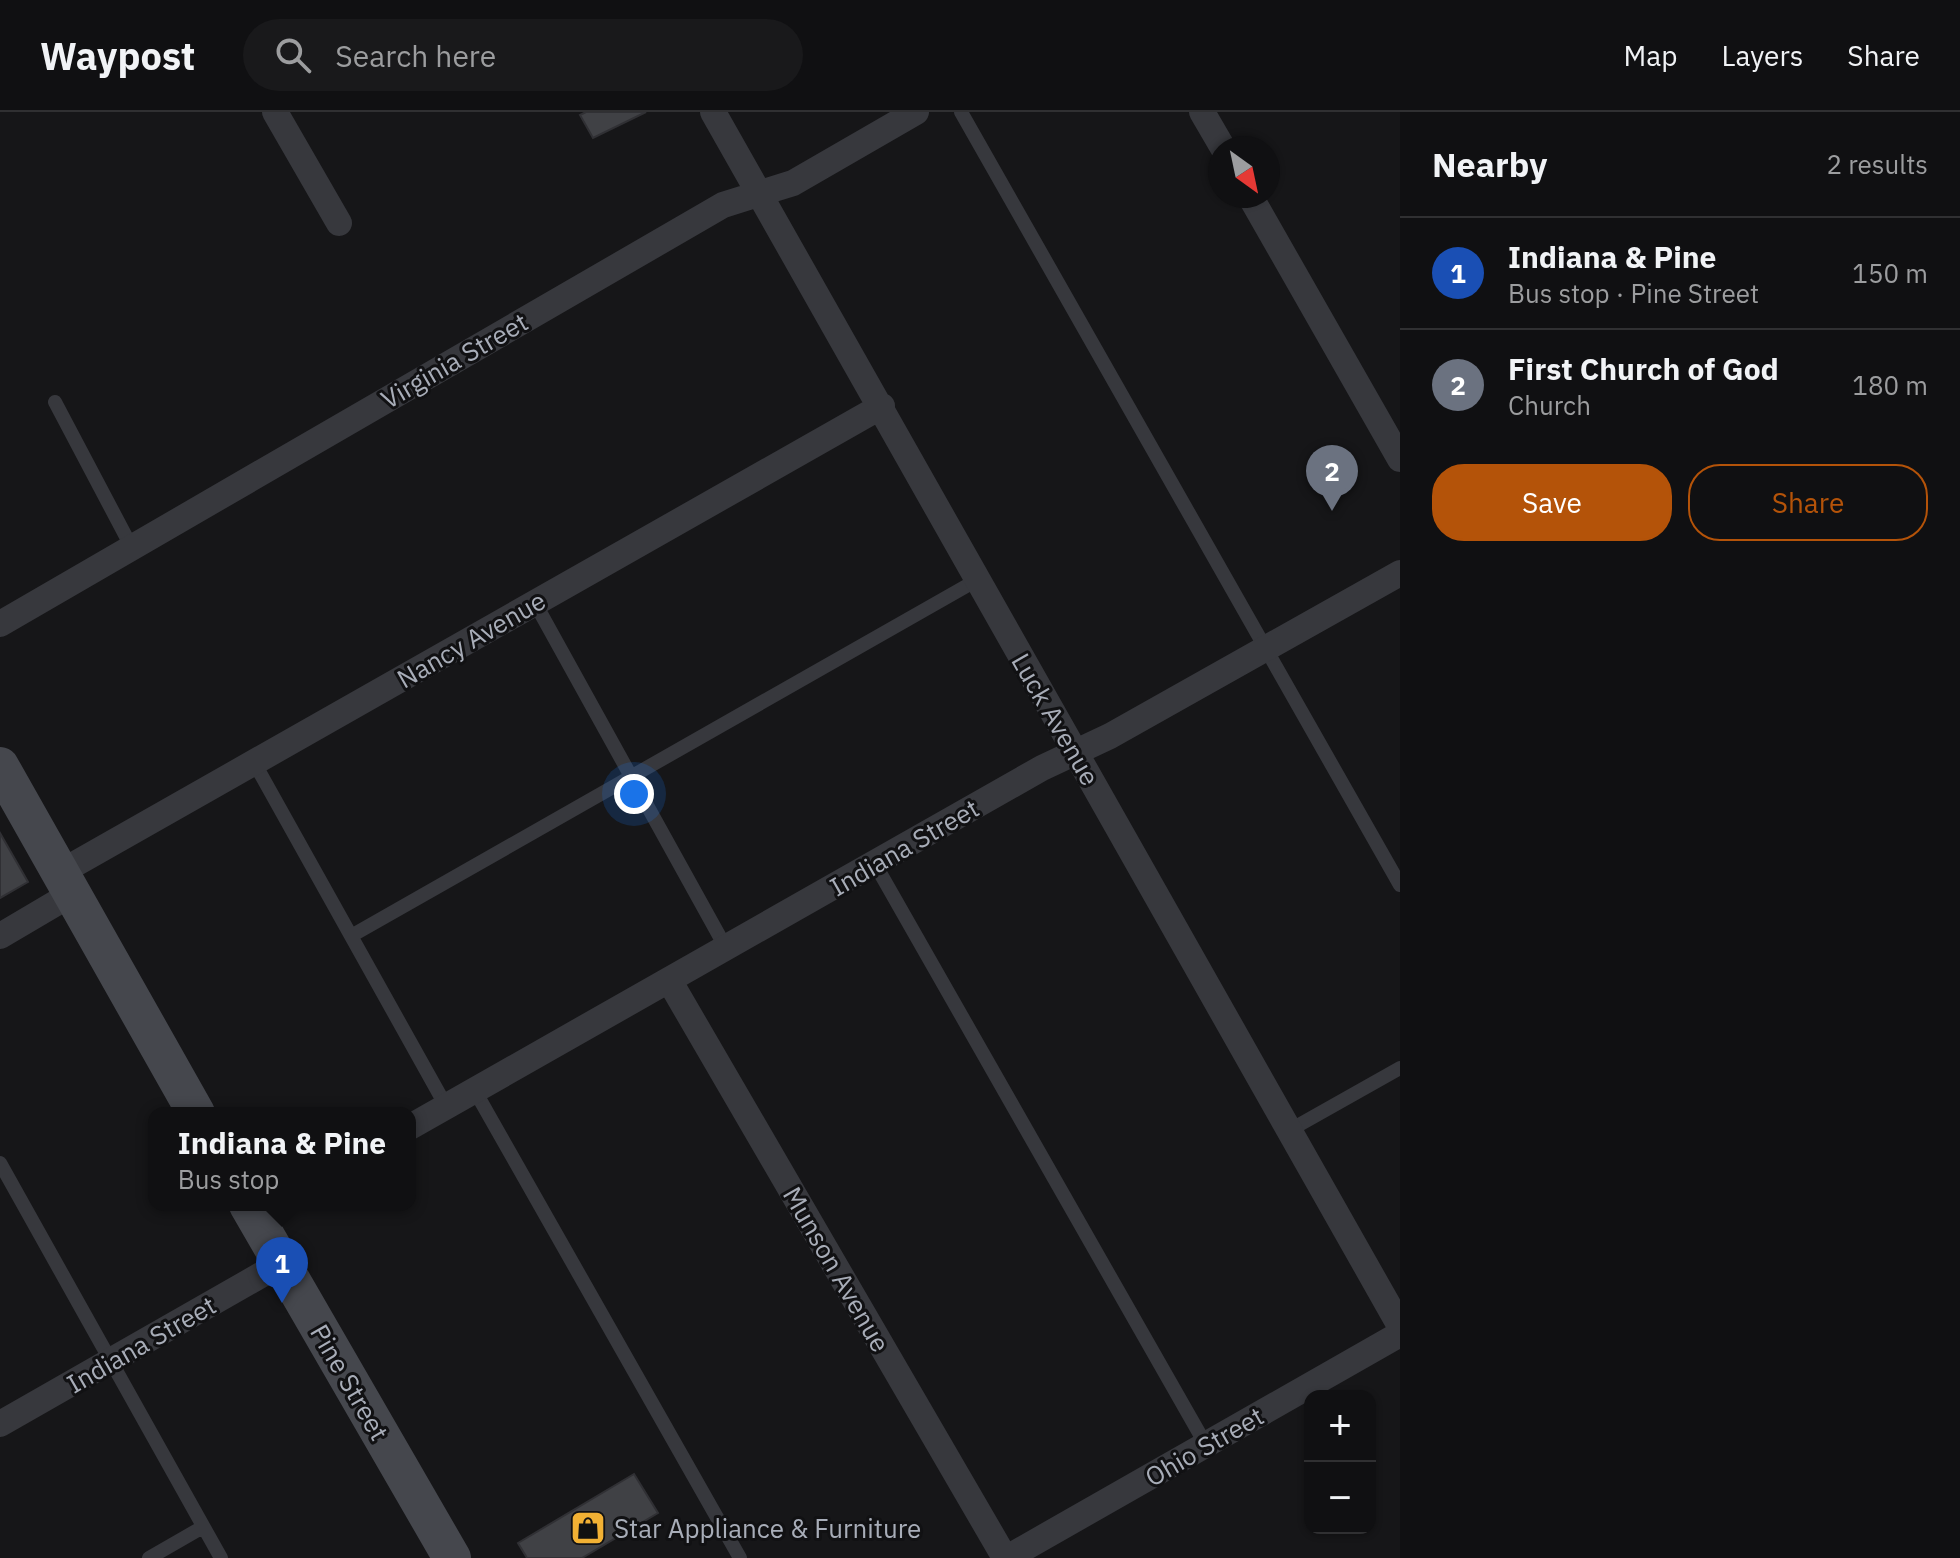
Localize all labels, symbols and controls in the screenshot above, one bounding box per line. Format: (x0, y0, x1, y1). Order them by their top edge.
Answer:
search box (243, 19, 803, 91)
text: Waypost (40, 31, 195, 80)
icon: search (271, 33, 315, 77)
text: Search here (335, 36, 496, 75)
text: Map (1623, 37, 1677, 74)
text: Layers (1721, 37, 1803, 74)
text: Share (1847, 37, 1920, 74)
north arrow (1208, 136, 1280, 208)
text: Nearby (1432, 142, 1547, 186)
text: 2 results (1826, 147, 1928, 181)
text: Indiana & Pine (1508, 237, 1716, 276)
text: 1 (1450, 256, 1466, 290)
text: 150 m (1852, 256, 1928, 290)
text: Bus stop · Pine Street (1508, 276, 1759, 310)
street label: Virginia Street (374, 304, 534, 416)
text: First Church of God (1508, 349, 1779, 388)
text: 2 (1450, 368, 1466, 402)
text: 180 m (1852, 368, 1928, 402)
text: Church (1508, 388, 1591, 422)
pin: 2 (1306, 445, 1358, 511)
button: Save (1432, 464, 1672, 541)
button: Share (1688, 464, 1928, 541)
street label: Nancy Avenue (391, 583, 551, 695)
street label: Luck Avenue (1004, 647, 1108, 791)
your location (614, 774, 654, 814)
street label: Indiana Street (823, 791, 985, 903)
popup (148, 1107, 416, 1211)
text: Indiana & Pine (178, 1123, 386, 1162)
text: Bus stop (178, 1162, 279, 1196)
street label: Munson Avenue (776, 1180, 898, 1358)
pin: 1 (256, 1237, 308, 1303)
street label: Indiana Street (60, 1288, 222, 1400)
street label: Pine Street (303, 1318, 397, 1446)
map controls (1304, 1390, 1376, 1534)
button: + (1304, 1390, 1376, 1462)
street label: Ohio Street (1138, 1398, 1270, 1494)
button: − (1304, 1462, 1376, 1534)
shop icon: Star Appliance & Furniture (569, 1509, 607, 1547)
place label: Star Appliance & Furniture (614, 1511, 921, 1545)

